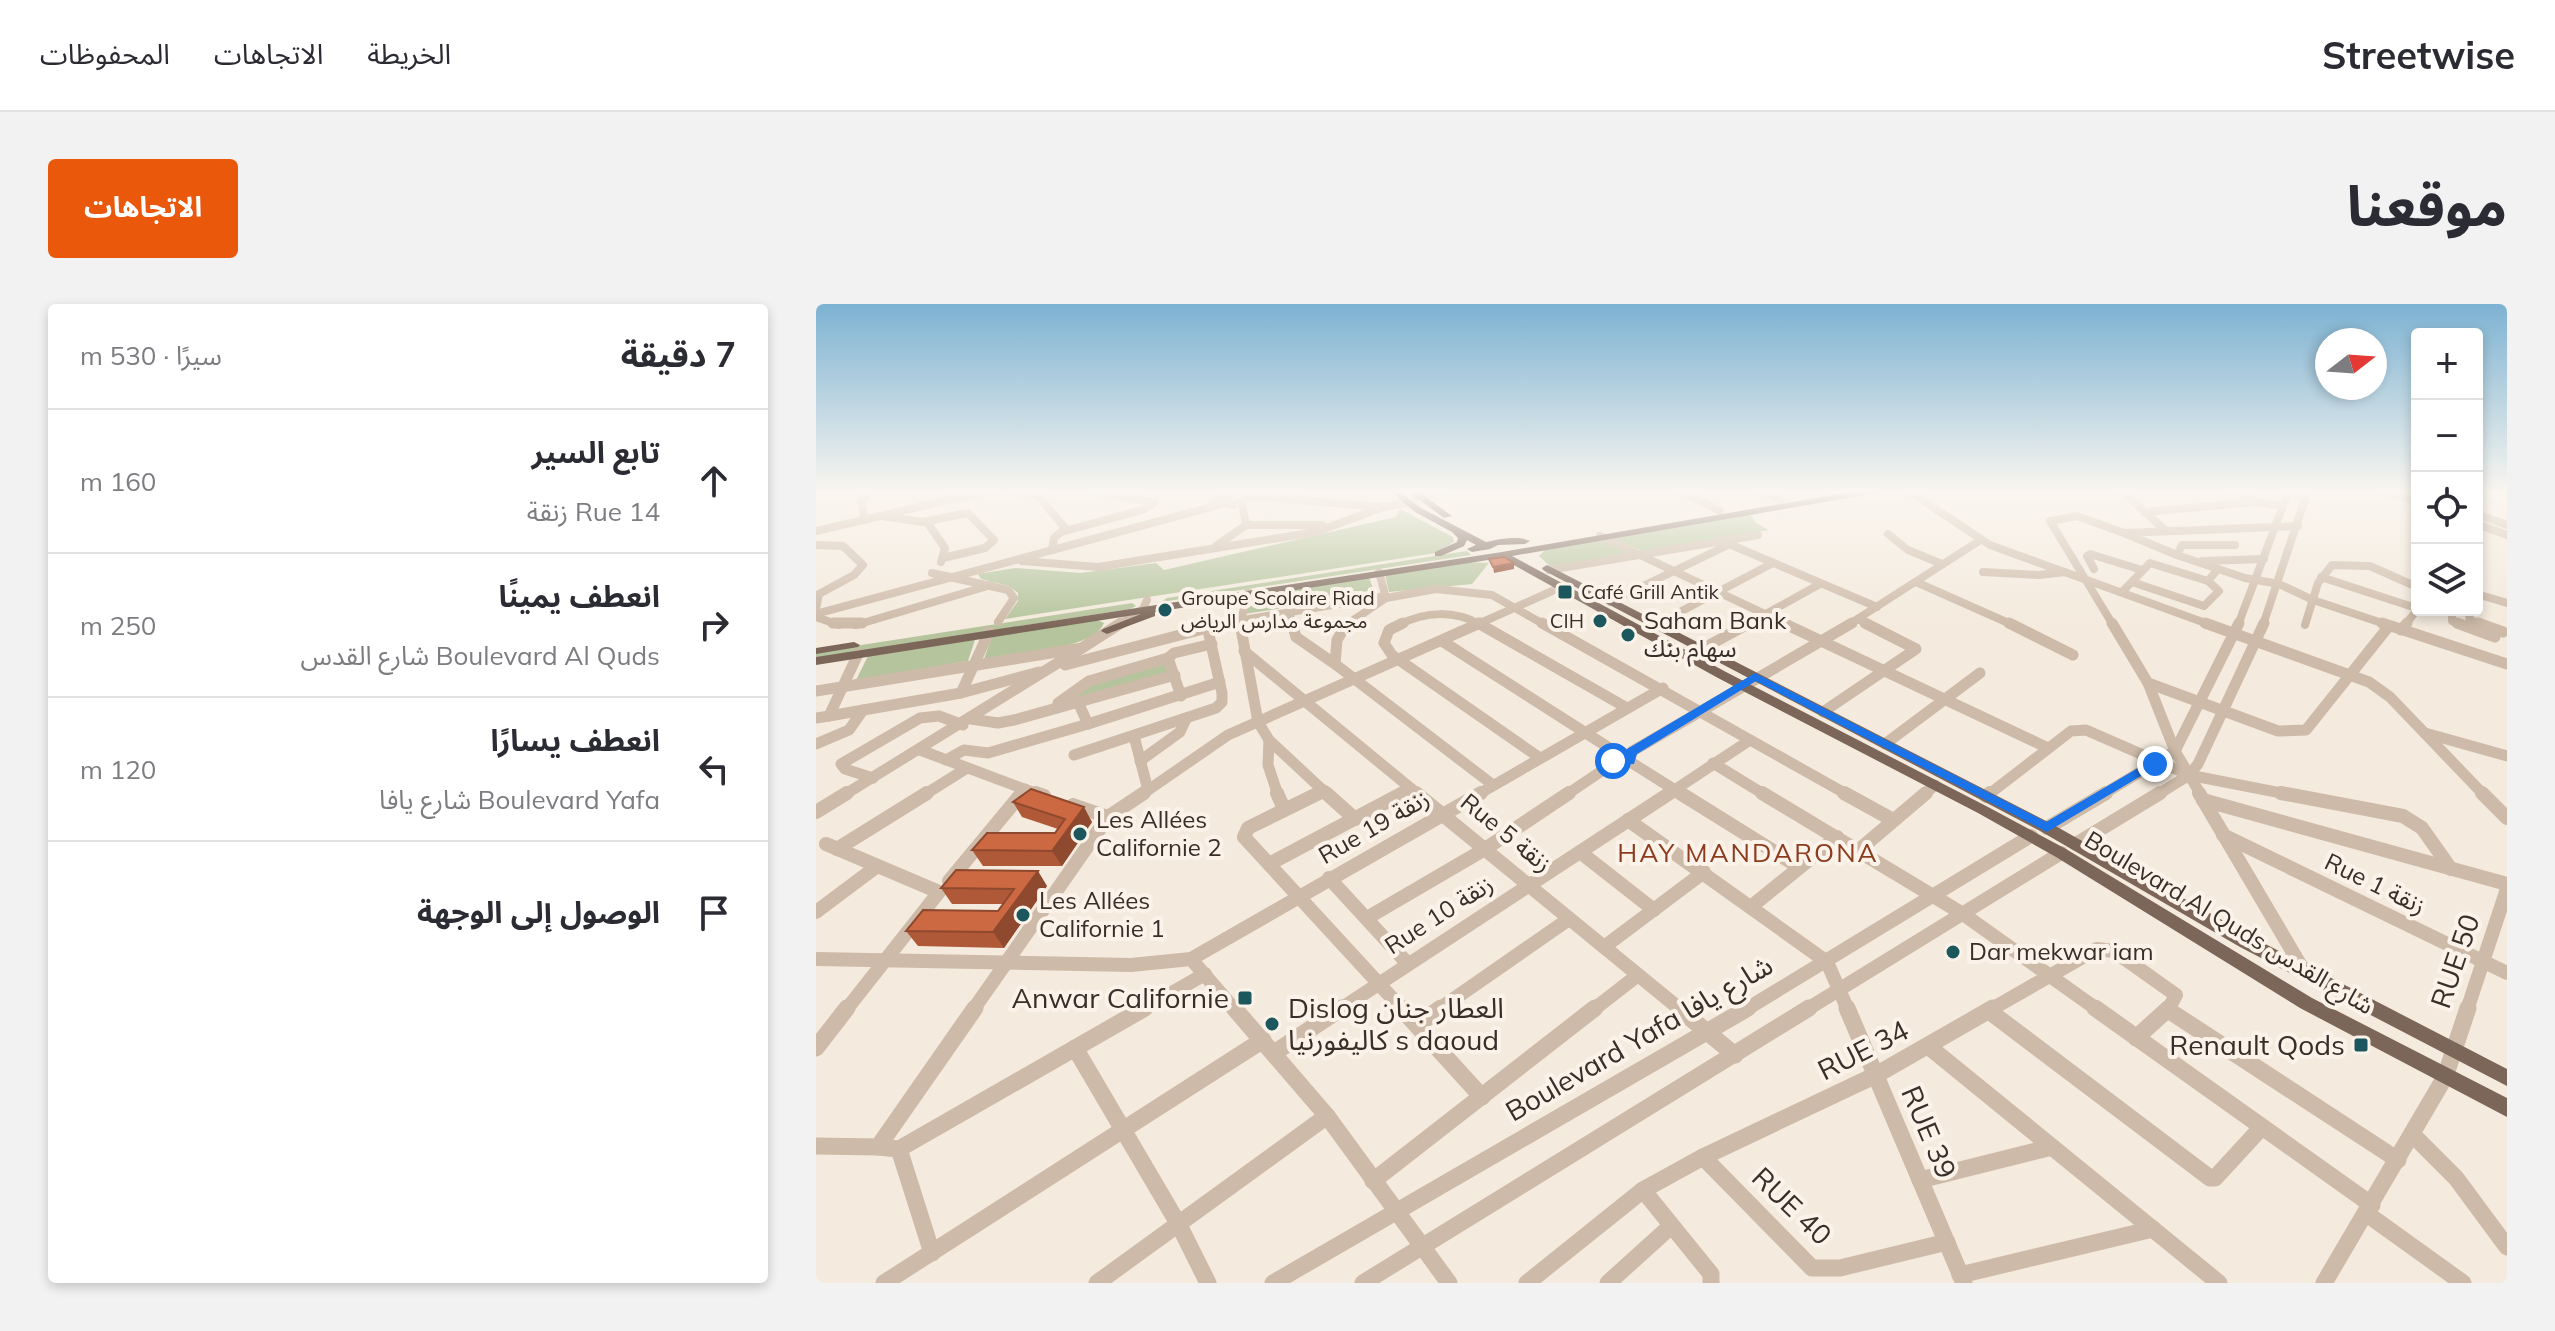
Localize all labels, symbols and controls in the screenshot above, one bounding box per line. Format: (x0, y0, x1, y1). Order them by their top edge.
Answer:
text: Streetwise (2322, 31, 2515, 79)
text: المحفوظات (40, 36, 170, 71)
text: الاتجاهات (214, 36, 323, 71)
text: الخريطة (367, 36, 451, 71)
button: الاتجاهات (48, 159, 238, 258)
text: موقعنا (2347, 170, 2507, 240)
north arrow (2315, 328, 2387, 400)
map controls (2411, 328, 2483, 616)
button: + (2411, 328, 2483, 400)
text: 7 دقيقة (621, 333, 736, 376)
text: سيرًا · 530 m (80, 339, 222, 372)
button: − (2411, 400, 2483, 472)
text: تابع السير (531, 433, 660, 471)
icon: ahead (692, 459, 736, 503)
text: 160 m (80, 465, 156, 498)
button: locate (2411, 472, 2483, 544)
text: Rue 14 زنقة (527, 495, 660, 528)
button: layers (2411, 544, 2483, 616)
text: انعطف يمينًا (498, 577, 660, 615)
place label: Café Grill Antik (1581, 579, 1719, 604)
marker: Café Grill Antik (1556, 583, 1574, 601)
place label: Groupe Scolaire Riad مجموعة مدارس الرياض (1181, 585, 1375, 633)
marker: Groupe Scolaire Riad مجموعة مدارس الرياض (1156, 601, 1174, 619)
icon: right (692, 603, 736, 647)
place label: Saham Bank سهام بنك (1644, 605, 1787, 667)
place label: CIH (1550, 608, 1584, 633)
text: 250 m (80, 609, 156, 642)
marker: CIH (1591, 612, 1609, 630)
marker: Saham Bank سهام بنك (1619, 626, 1637, 644)
text: Boulevard Al Quds شارع القدس (301, 639, 660, 672)
text: انعطف يسارًا (491, 721, 660, 759)
route start (1595, 743, 1631, 779)
route end (2137, 746, 2173, 782)
icon: left (692, 747, 736, 791)
text: 120 m (80, 753, 156, 786)
street label: Rue 19 زنقة (1313, 782, 1434, 870)
text: Boulevard Yafa شارع يافا (379, 783, 660, 816)
street label: Rue 5 زنقة (1455, 786, 1558, 878)
place label: Les Allées Californie 2 (1096, 804, 1222, 862)
street label: Boulevard Al Quds شارع القدس (2078, 824, 2379, 1023)
marker: Les Allées Californie 2 (1071, 825, 1089, 843)
district label: HAY MANDARONA (1617, 836, 1879, 869)
street label: Rue 1 زنقة (2320, 846, 2431, 920)
street label: Rue 10 زنقة (1379, 868, 1498, 960)
place label: Les Allées Californie 1 (1039, 885, 1165, 943)
icon: arrive (692, 891, 736, 935)
text: الوصول إلى الوجهة (417, 893, 660, 931)
marker: Les Allées Californie 1 (1014, 906, 1032, 924)
street label: RUE 50 (2422, 909, 2487, 1012)
place label: Dar mekwar iam (1969, 936, 2154, 966)
marker: Dar mekwar iam (1944, 943, 1962, 961)
street label: Boulevard Yafa شارع يافا (1499, 947, 1781, 1132)
place label: Anwar Californie (1011, 980, 1229, 1015)
marker: Anwar Californie (1236, 989, 1254, 1007)
place label: Dislog العطار جنان كاليفورنيا s daoud (1288, 990, 1504, 1057)
street label: RUE 34 (1812, 1012, 1914, 1087)
marker: Dislog العطار جنان كاليفورنيا s daoud (1263, 1015, 1281, 1033)
place label: Renault Qods (2169, 1027, 2345, 1062)
marker: Renault Qods (2352, 1036, 2370, 1054)
street label: RUE 39 (1894, 1080, 1965, 1183)
street label: RUE 40 (1745, 1159, 1839, 1252)

